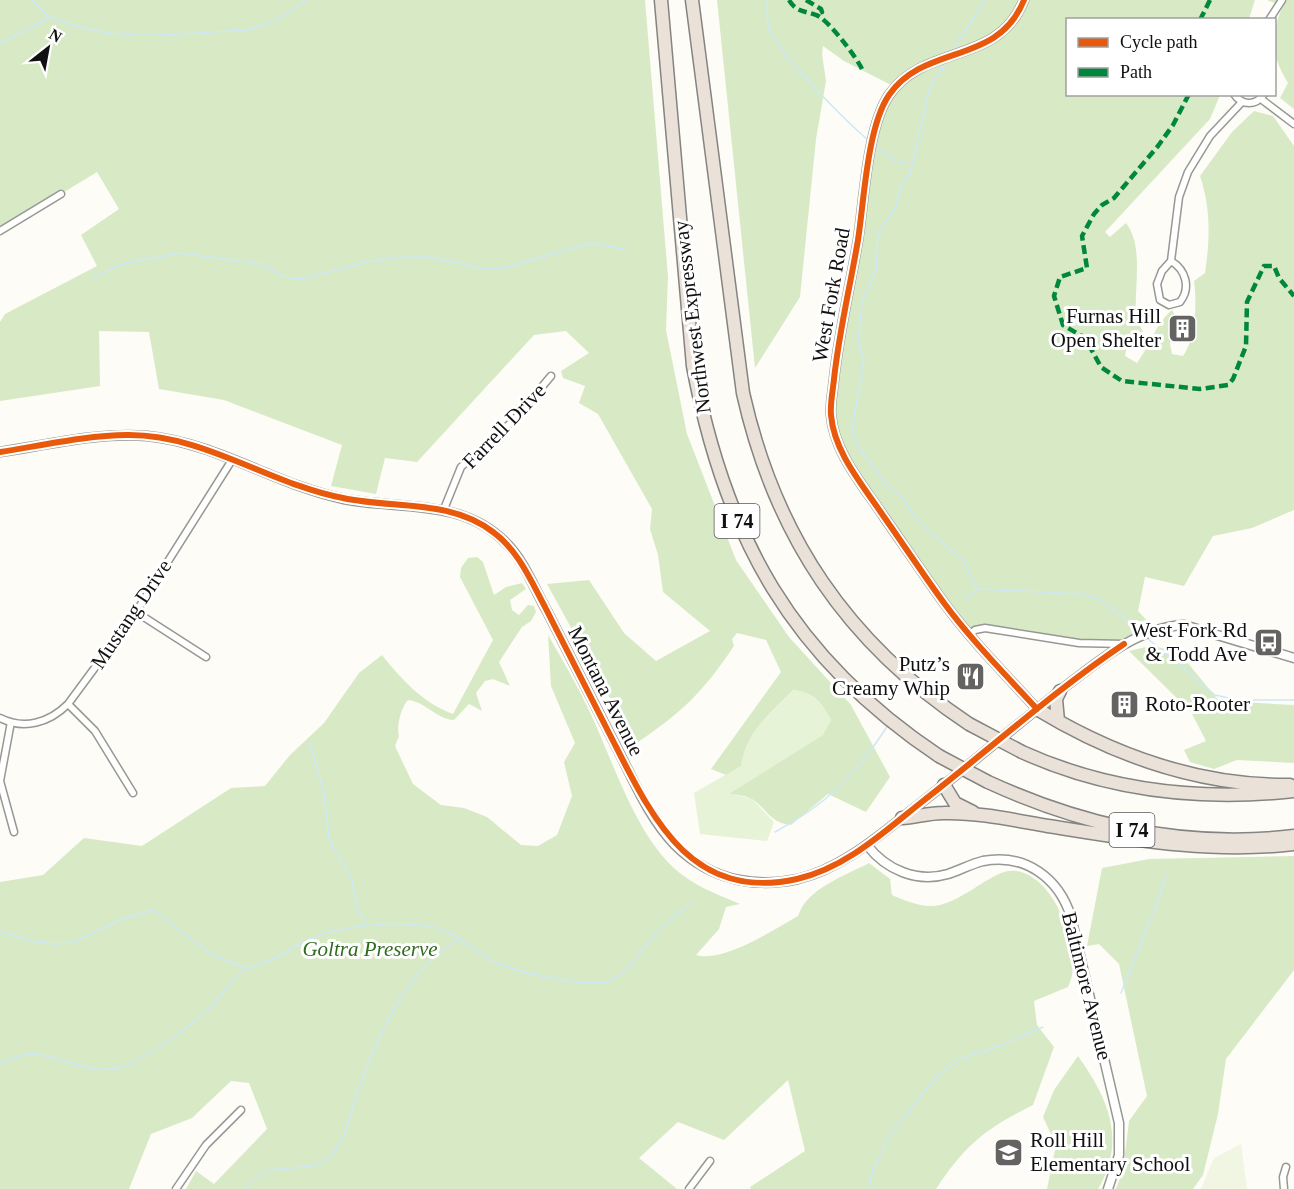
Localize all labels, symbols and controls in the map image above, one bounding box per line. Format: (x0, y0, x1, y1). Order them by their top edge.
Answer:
north arrow (18, 18, 78, 78)
legend (1066, 18, 1276, 96)
text: N (46, 25, 65, 46)
text: Cycle path (1120, 32, 1197, 52)
text: Path (1120, 62, 1152, 82)
street label: Northwest Expressway (668, 219, 716, 415)
street label: West Fork Road (807, 225, 855, 364)
place label: Furnas Hill Open Shelter (1051, 304, 1161, 352)
building icon: Furnas Hill Open Shelter (1166, 312, 1198, 344)
street label: Farrell Drive (457, 378, 551, 474)
road number: I 74 (714, 504, 760, 538)
street label: Mustang Drive (86, 555, 176, 673)
place label: West Fork Rd & Todd Ave (1131, 618, 1247, 666)
street label: Montana Avenue (563, 622, 649, 760)
bus stop icon: West Fork Rd & Todd Ave (1252, 626, 1284, 658)
place label: Putz’s Creamy Whip (832, 652, 950, 700)
restaurant icon: Putz’s Creamy Whip (955, 660, 987, 692)
building icon: Roto-Rooter (1108, 688, 1140, 720)
place label: Roto-Rooter (1145, 692, 1250, 716)
road number: I 74 (1110, 813, 1154, 847)
street label: Baltimore Avenue (1057, 909, 1117, 1063)
park label: Goltra Preserve (302, 937, 438, 961)
place label: Roll Hill Elementary School (1030, 1128, 1191, 1176)
school or university icon: Roll Hill Elementary School (993, 1136, 1025, 1168)

